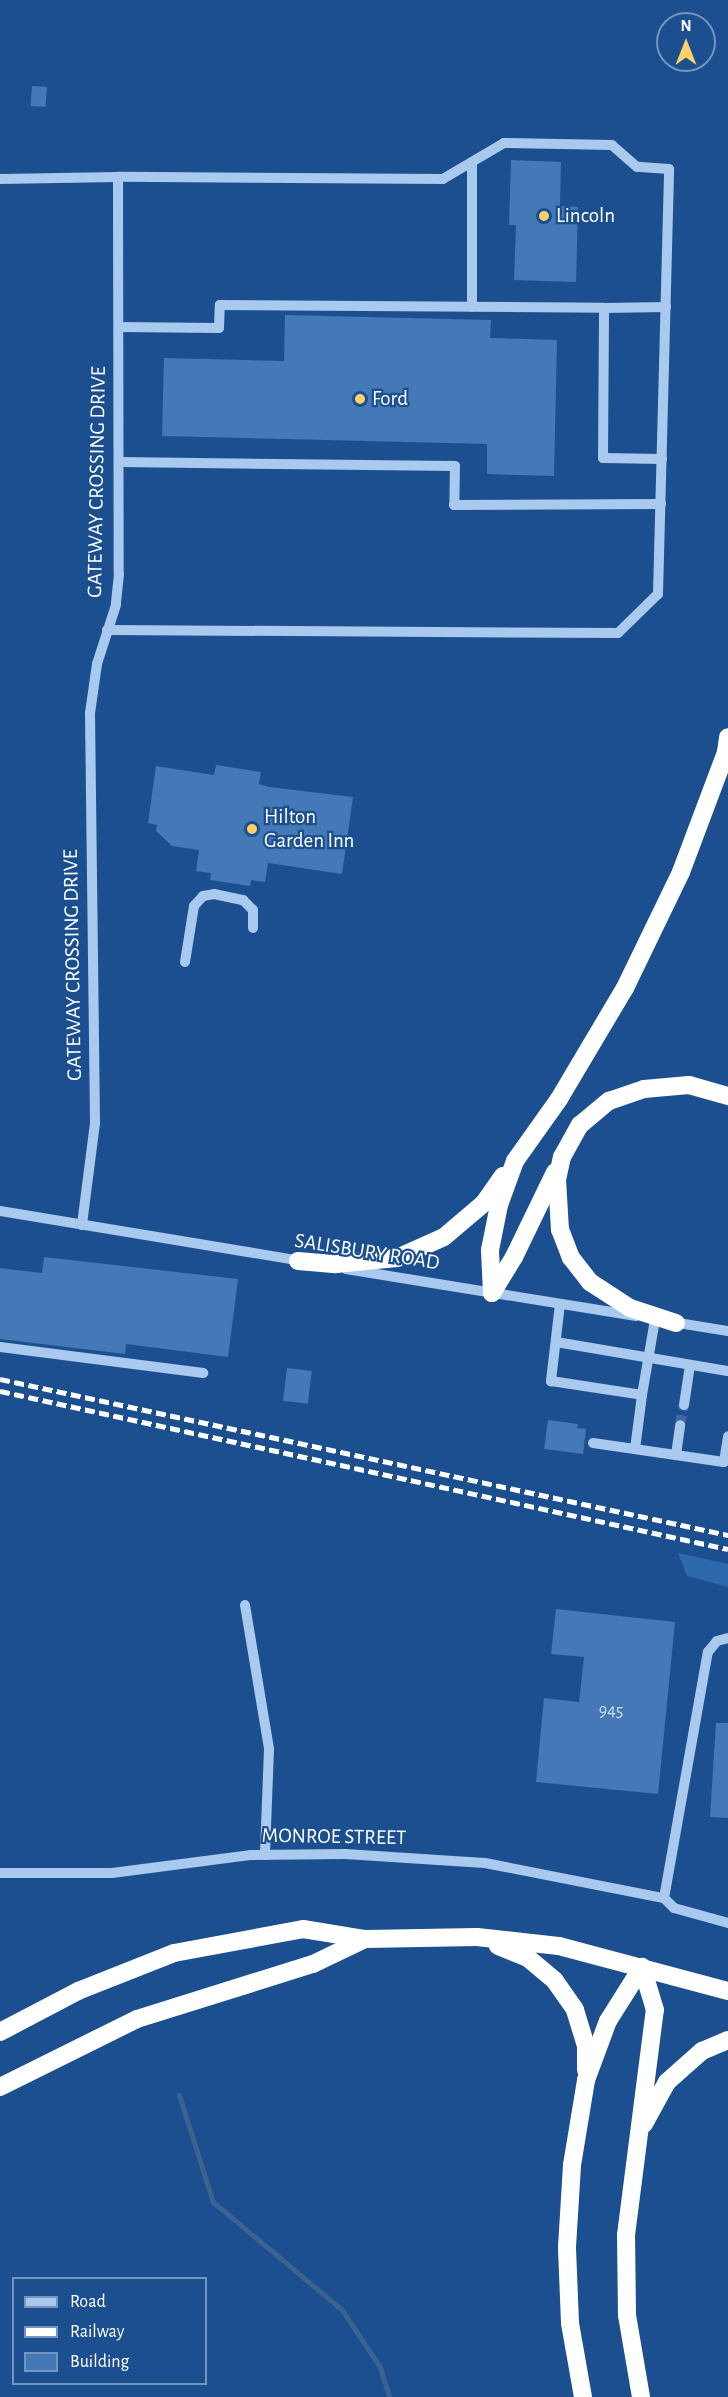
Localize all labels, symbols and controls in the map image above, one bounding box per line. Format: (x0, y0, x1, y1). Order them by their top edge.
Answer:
north arrow (656, 12, 716, 72)
text: N (680, 18, 692, 34)
place label: Lincoln (556, 203, 615, 229)
marker: Lincoln (537, 209, 551, 223)
street label: GATEWAY CROSSING DRIVE (82, 366, 112, 598)
place label: Ford (372, 386, 408, 412)
marker: Ford (353, 392, 367, 406)
place label: Hilton Garden Inn (264, 804, 354, 854)
marker: Hilton Garden Inn (245, 822, 259, 836)
street label: GATEWAY CROSSING DRIVE (58, 849, 88, 1081)
street label: SALISBURY ROAD (293, 1228, 441, 1276)
house number: 945 (599, 1700, 623, 1722)
street label: MONROE STREET (261, 1823, 407, 1851)
legend (12, 2277, 207, 2385)
text: Road (70, 2293, 106, 2311)
text: Railway (70, 2323, 124, 2341)
text: Building (70, 2353, 129, 2371)

